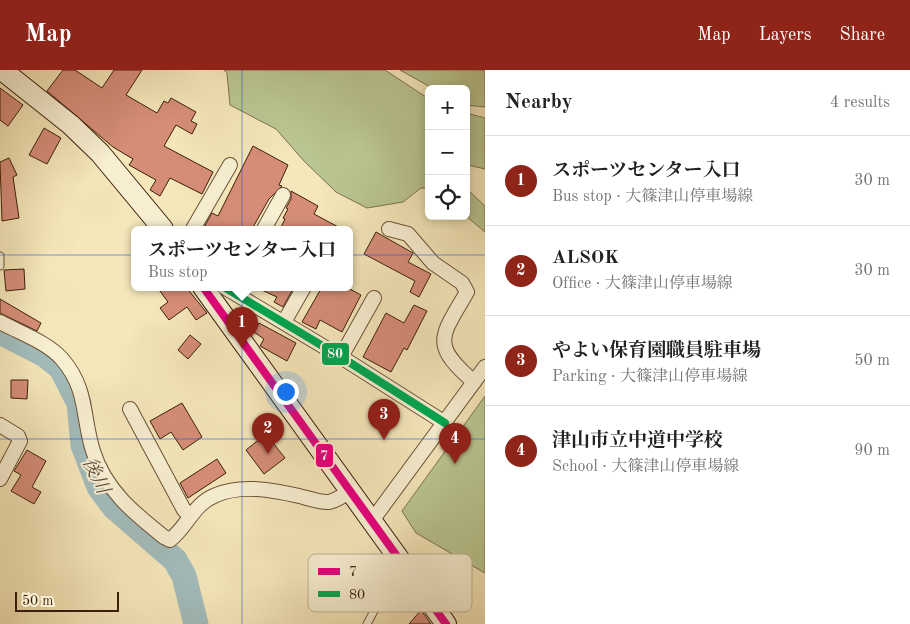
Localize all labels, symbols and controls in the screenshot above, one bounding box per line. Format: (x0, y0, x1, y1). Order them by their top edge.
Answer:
text: Map (25, 23, 72, 47)
text: Map (697, 26, 731, 44)
text: Layers (759, 26, 811, 44)
text: Share (839, 26, 885, 44)
map controls (425, 85, 470, 220)
button: + (425, 85, 470, 130)
text: Nearby (505, 92, 573, 113)
text: 4 results (830, 95, 890, 111)
button: − (425, 130, 470, 175)
text: スポーツセンター入口 (552, 162, 740, 181)
text: 1 (516, 173, 526, 189)
text: 30 m (854, 173, 890, 189)
button: locate (425, 175, 470, 220)
text: Bus stop · 大篠津山停車場線 (552, 189, 753, 205)
popup (131, 226, 353, 291)
text: スポーツセンター入口 (148, 242, 336, 261)
text: ALSOK (552, 249, 619, 268)
text: 2 (516, 263, 526, 279)
text: 30 m (854, 263, 890, 279)
text: Bus stop (148, 265, 208, 281)
text: Office · 大篠津山停車場線 (552, 276, 733, 292)
pin: 1 (226, 307, 258, 348)
line badge: 80 (321, 342, 350, 366)
text: やよい保育園職員駐車場 (552, 342, 761, 361)
text: 80 (327, 347, 343, 361)
text: 3 (516, 353, 526, 369)
text: 50 m (854, 353, 890, 369)
text: Parking · 大篠津山停車場線 (552, 369, 748, 385)
your location (273, 379, 299, 405)
pin: 3 (368, 399, 400, 440)
pin: 2 (252, 413, 284, 454)
pin: 4 (439, 423, 471, 464)
text: 津山市立中道中学校 (552, 432, 723, 451)
line badge: 7 (315, 443, 334, 468)
text: 4 (516, 443, 526, 459)
text: 90 m (854, 443, 890, 459)
text: 7 (320, 449, 328, 463)
water label: 後川 (78, 454, 114, 499)
text: School · 大篠津山停車場線 (552, 459, 739, 475)
legend (308, 554, 472, 612)
text: 7 (349, 565, 357, 579)
text: 80 (349, 588, 365, 602)
scale bar (15, 589, 119, 612)
text: 50 m (22, 594, 53, 608)

